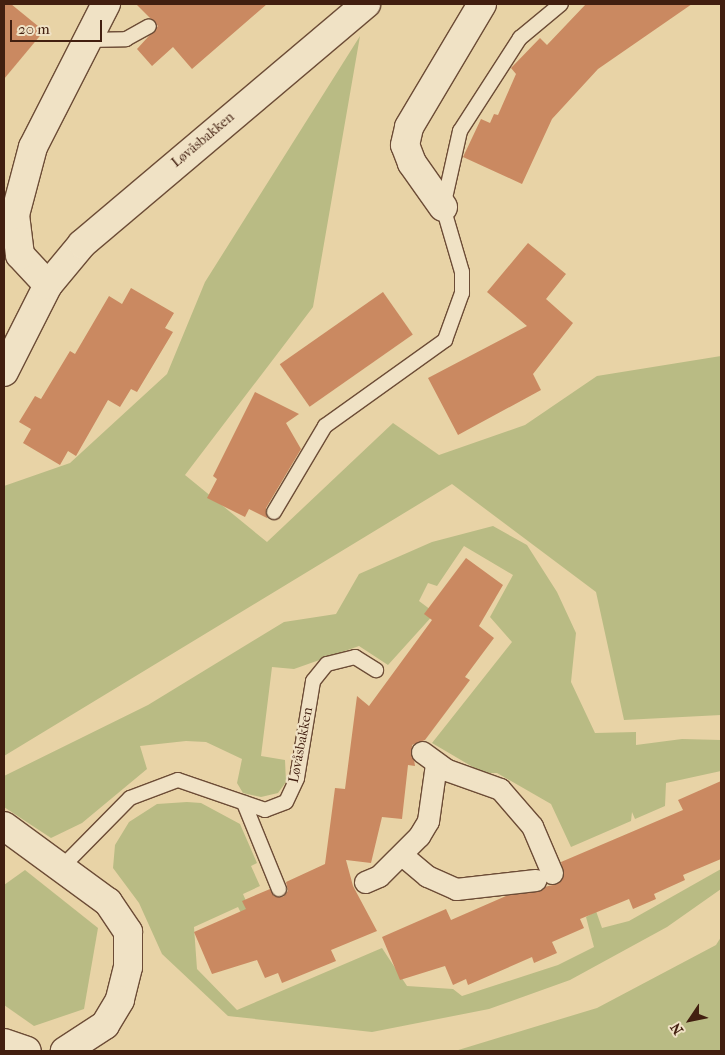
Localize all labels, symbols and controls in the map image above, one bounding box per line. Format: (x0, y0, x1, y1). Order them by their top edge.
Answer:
scale bar (12, 10, 105, 42)
text: 20 m (18, 20, 50, 38)
street label: Løvåsbakken (168, 109, 238, 171)
street label: Løvåsbakken (285, 706, 317, 784)
north arrow (665, 995, 715, 1045)
text: N (667, 1020, 687, 1038)

